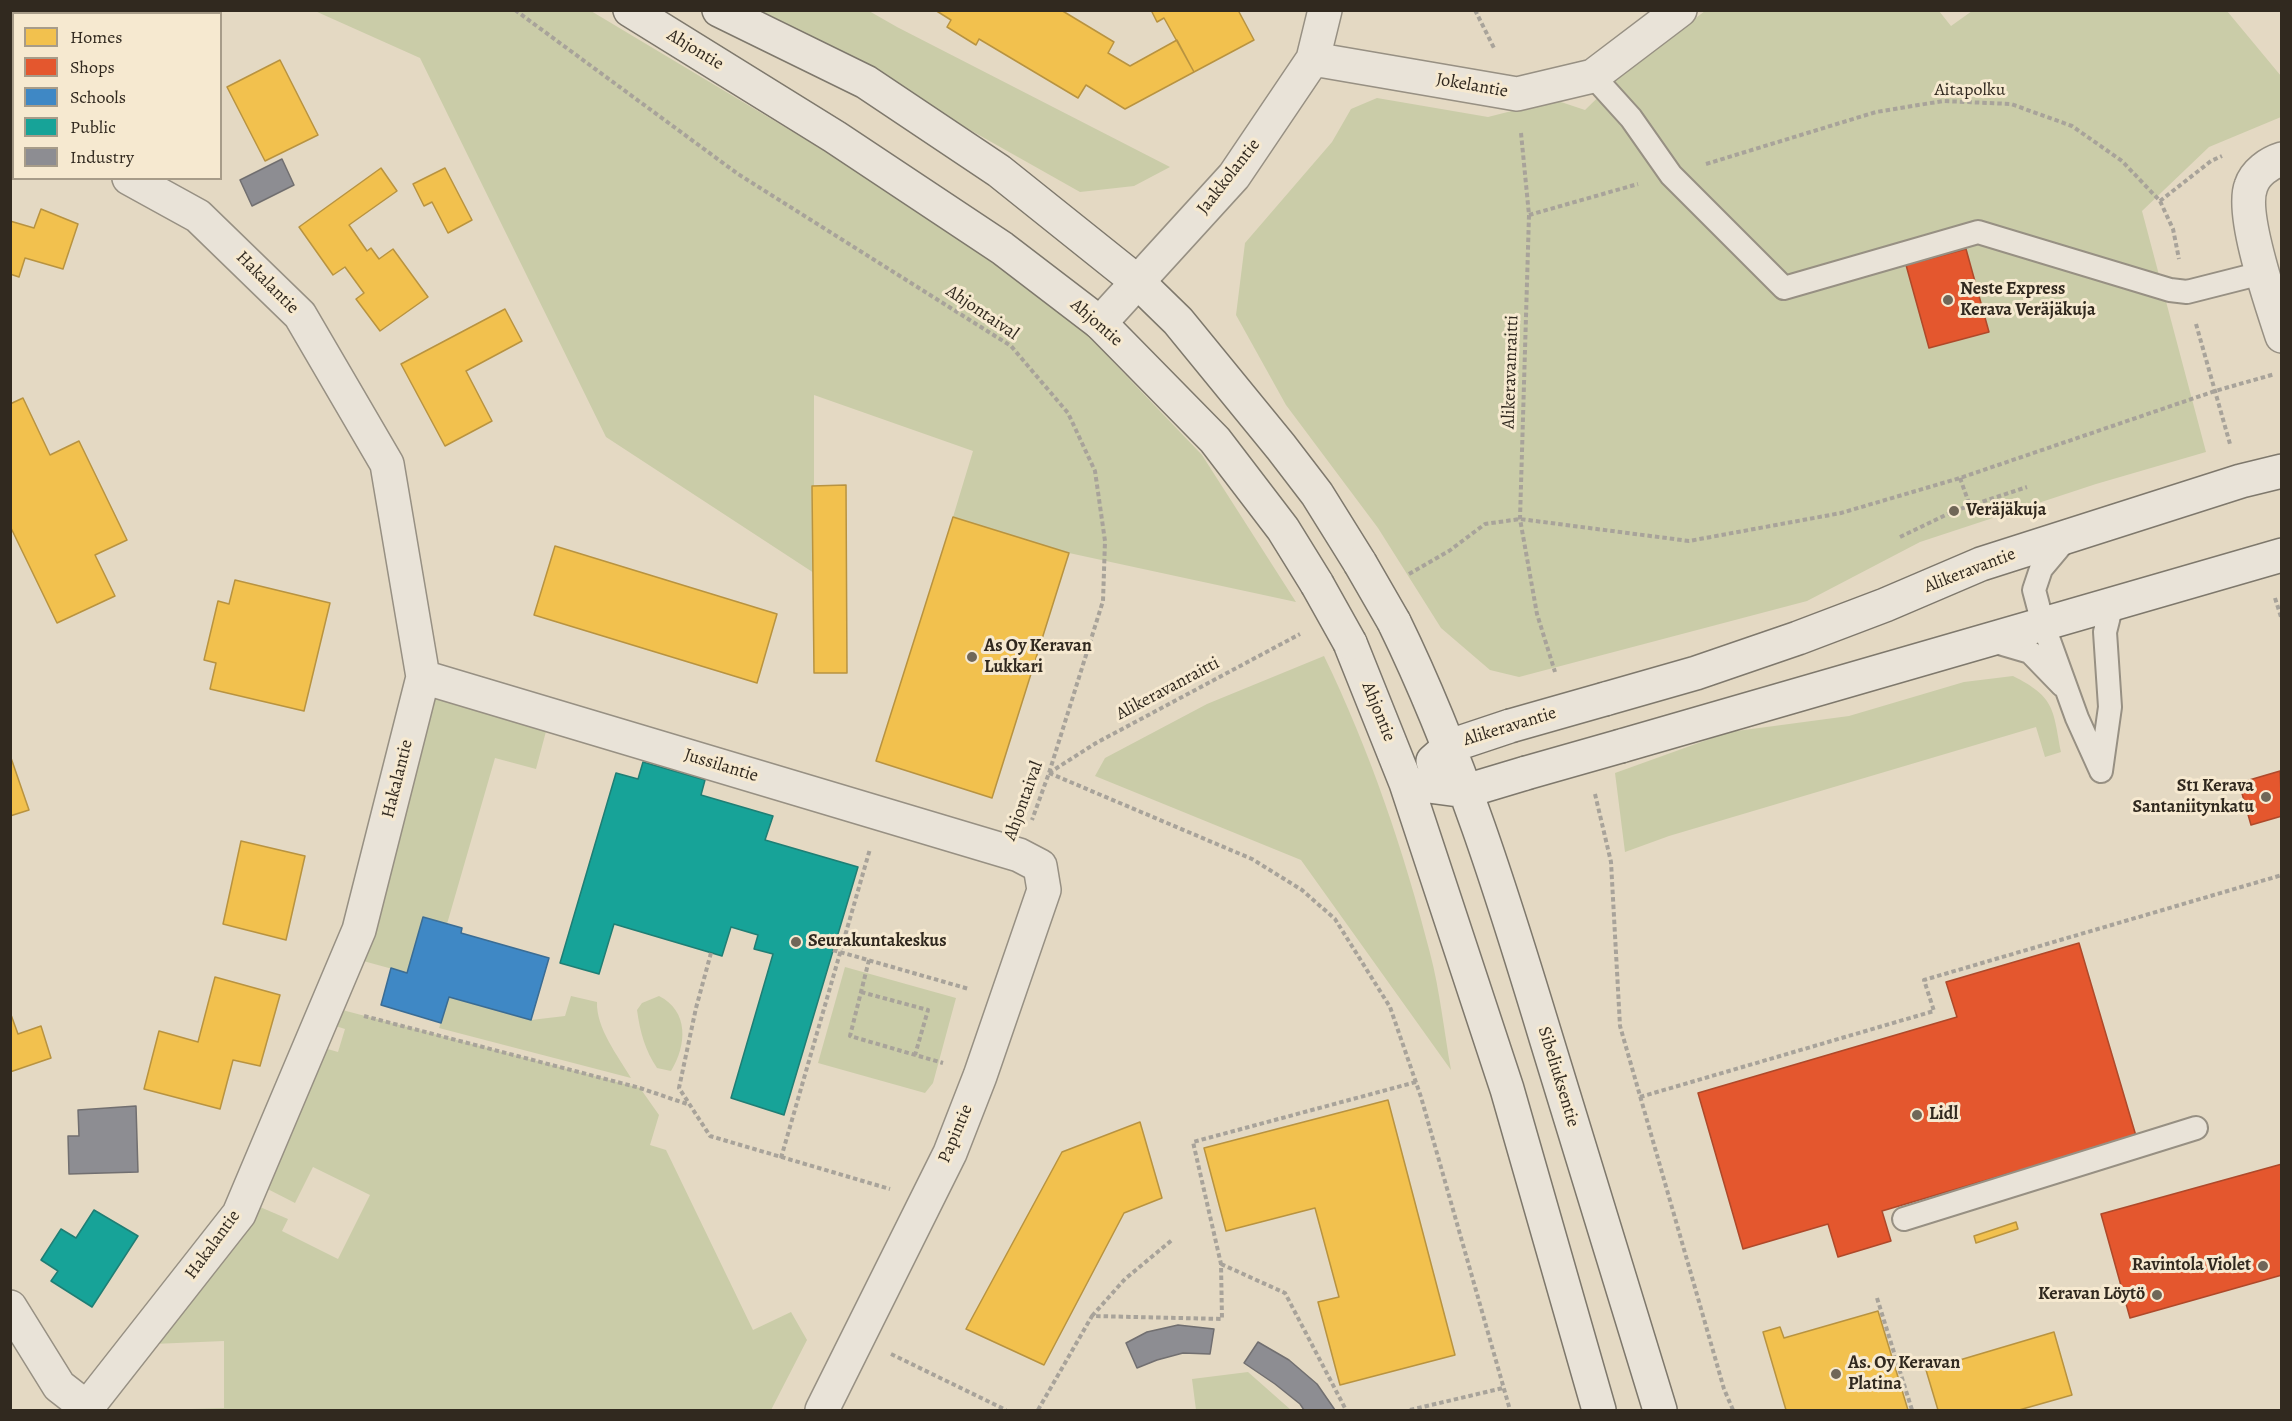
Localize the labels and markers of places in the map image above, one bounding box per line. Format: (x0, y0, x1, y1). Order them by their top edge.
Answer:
place label: Neste Express Kerava Veräjäkuja (1960, 279, 2096, 322)
marker: Neste Express Kerava Veräjäkuja (1941, 293, 1955, 307)
place label: Veräjäkuja (1966, 500, 2046, 522)
marker: Veräjäkuja (1947, 504, 1961, 518)
place label: As Oy Keravan Lukkari (984, 636, 1092, 678)
marker: As Oy Keravan Lukkari (965, 650, 979, 664)
place label: St1 Kerava Santaniitynkatu (2132, 776, 2254, 818)
marker: St1 Kerava Santaniitynkatu (2259, 790, 2273, 804)
place label: Seurakuntakeskus (808, 931, 947, 953)
marker: Seurakuntakeskus (789, 935, 803, 949)
place label: Lidl (1929, 1104, 1958, 1126)
marker: Lidl (1910, 1108, 1924, 1122)
place label: Ravintola Violet (2132, 1255, 2251, 1277)
marker: Ravintola Violet (2256, 1259, 2270, 1273)
place label: Keravan Löytö (2038, 1284, 2145, 1306)
marker: Keravan Löytö (2150, 1288, 2164, 1302)
place label: As. Oy Keravan Platina (1848, 1353, 1960, 1396)
marker: As. Oy Keravan Platina (1829, 1367, 1843, 1381)

